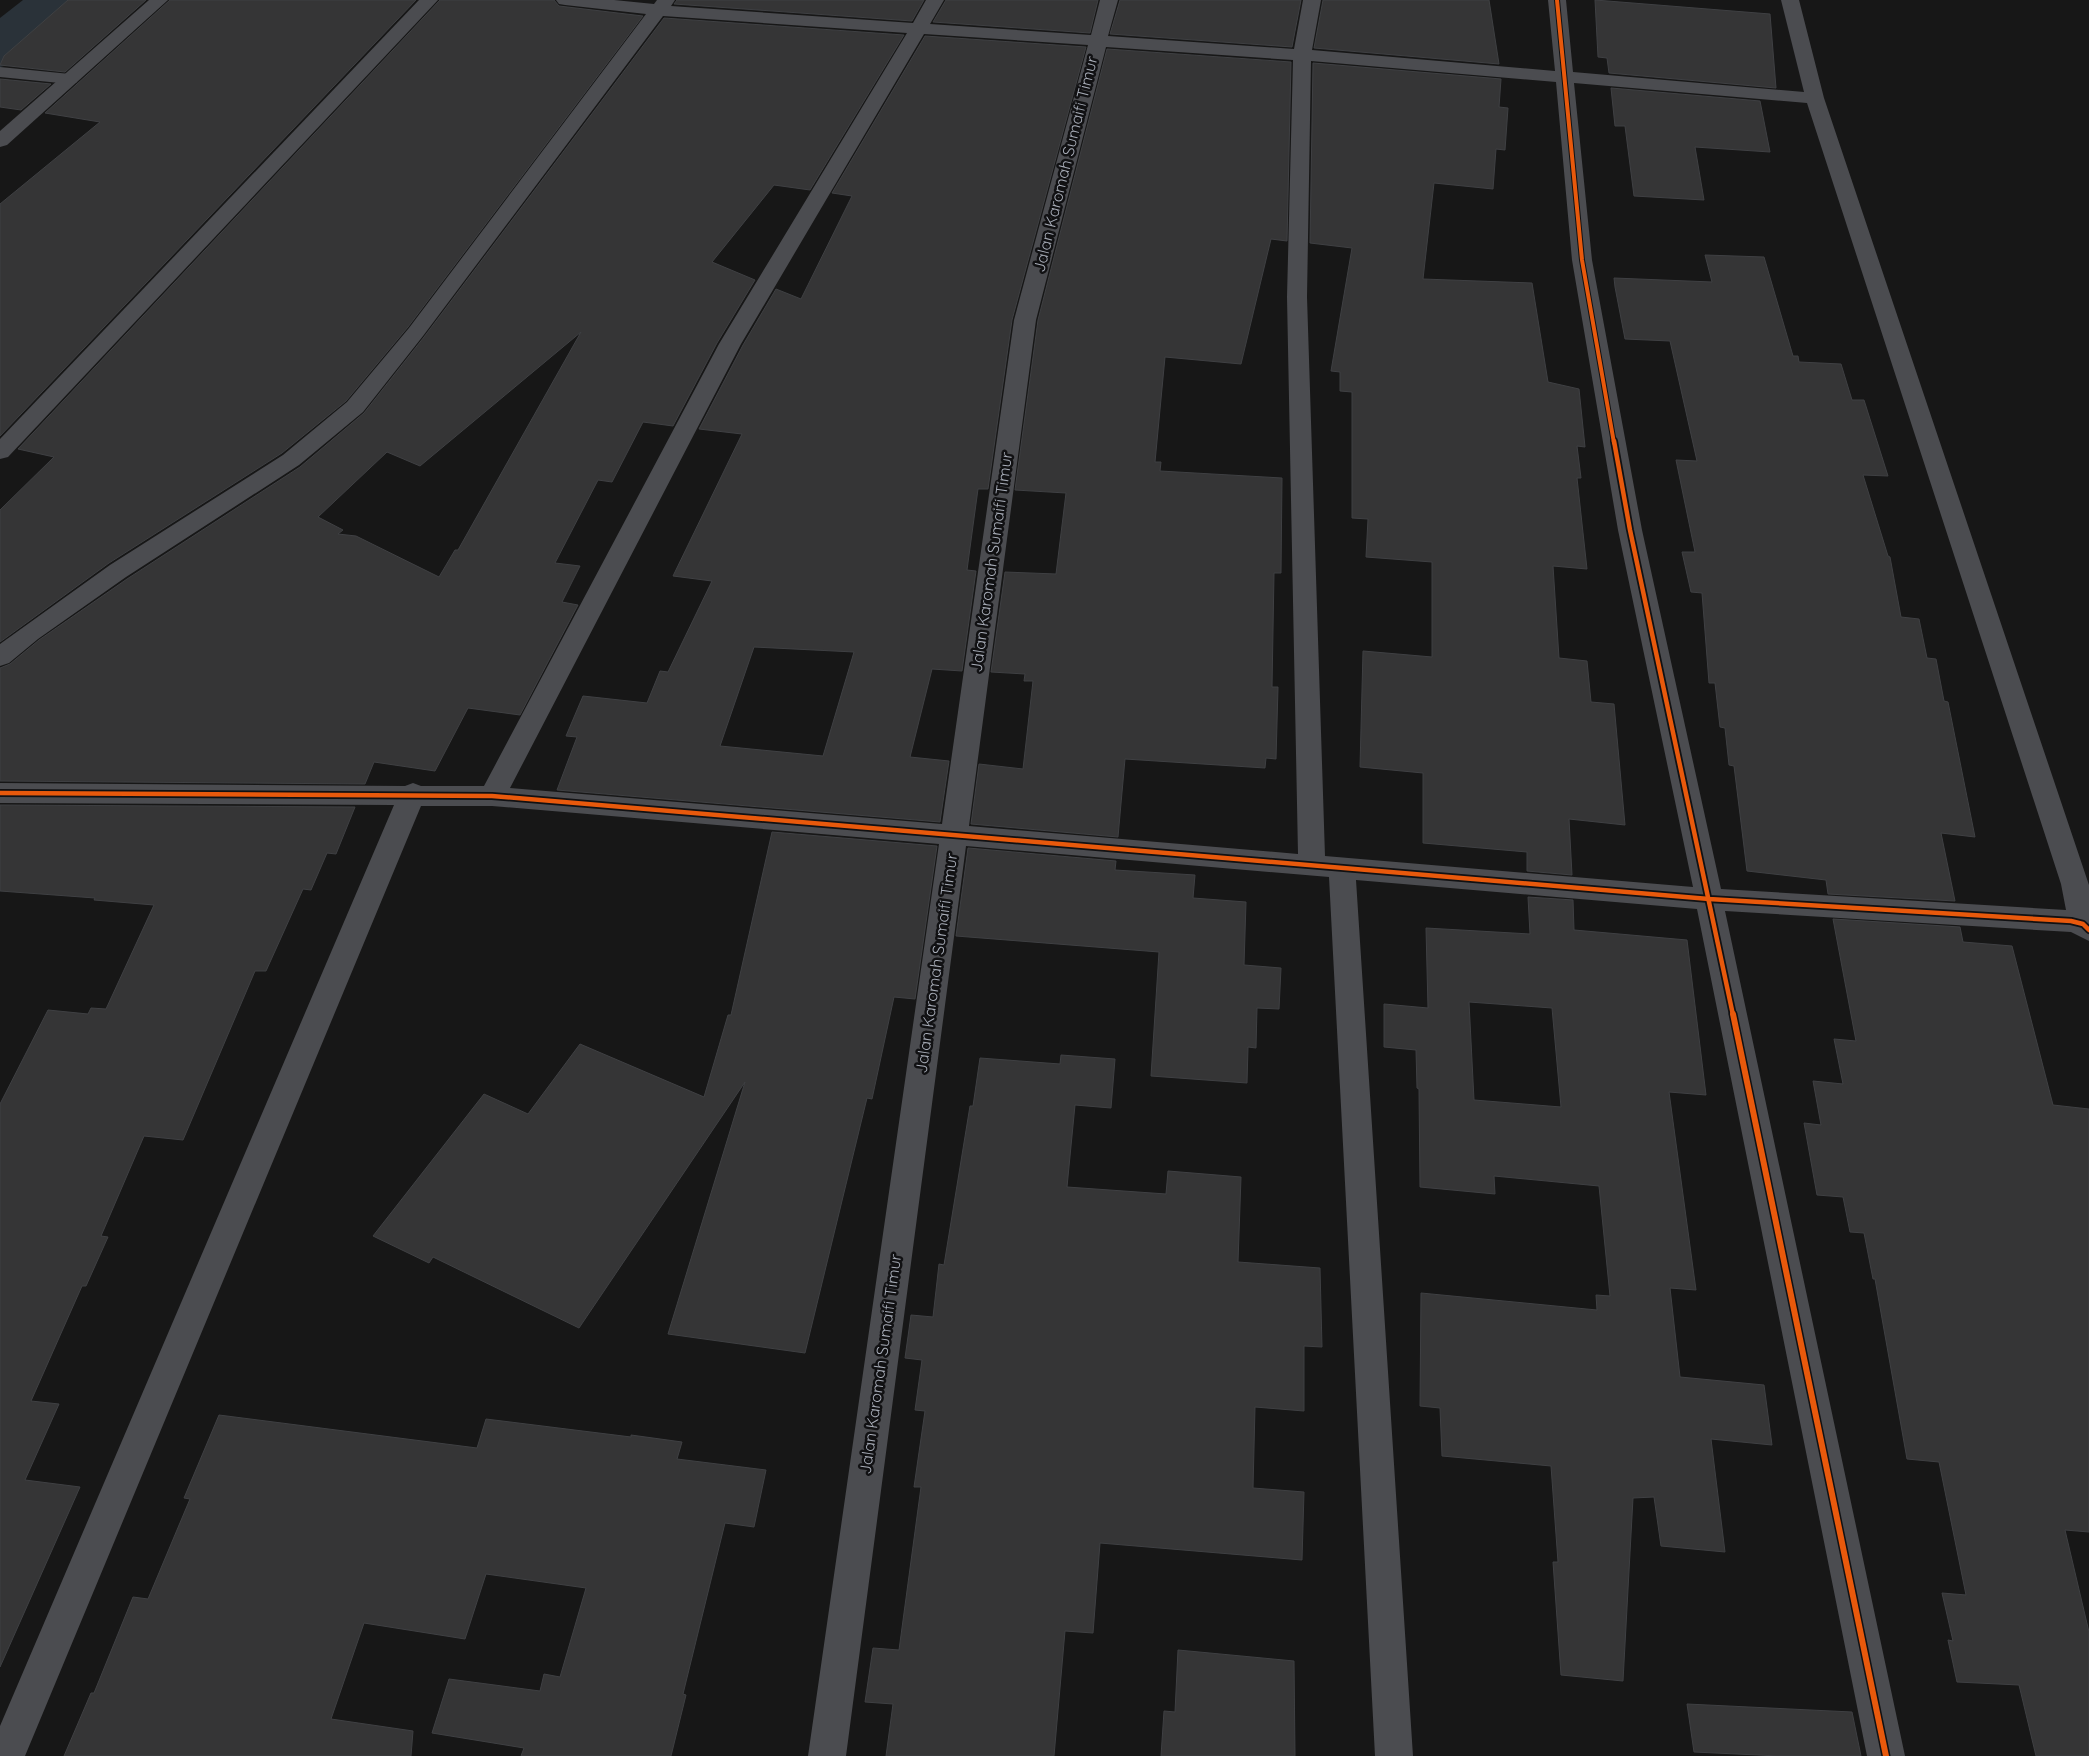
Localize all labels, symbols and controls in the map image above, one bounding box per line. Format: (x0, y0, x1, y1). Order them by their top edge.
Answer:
street label: Jalan Karomah Sumaifi Timur (1028, 54, 1102, 274)
street label: Jalan Karomah Sumaifi Timur (966, 451, 1016, 673)
street label: Jalan Karomah Sumaifi Timur (911, 852, 961, 1074)
street label: Jalan Karomah Sumaifi Timur (855, 1253, 905, 1475)

